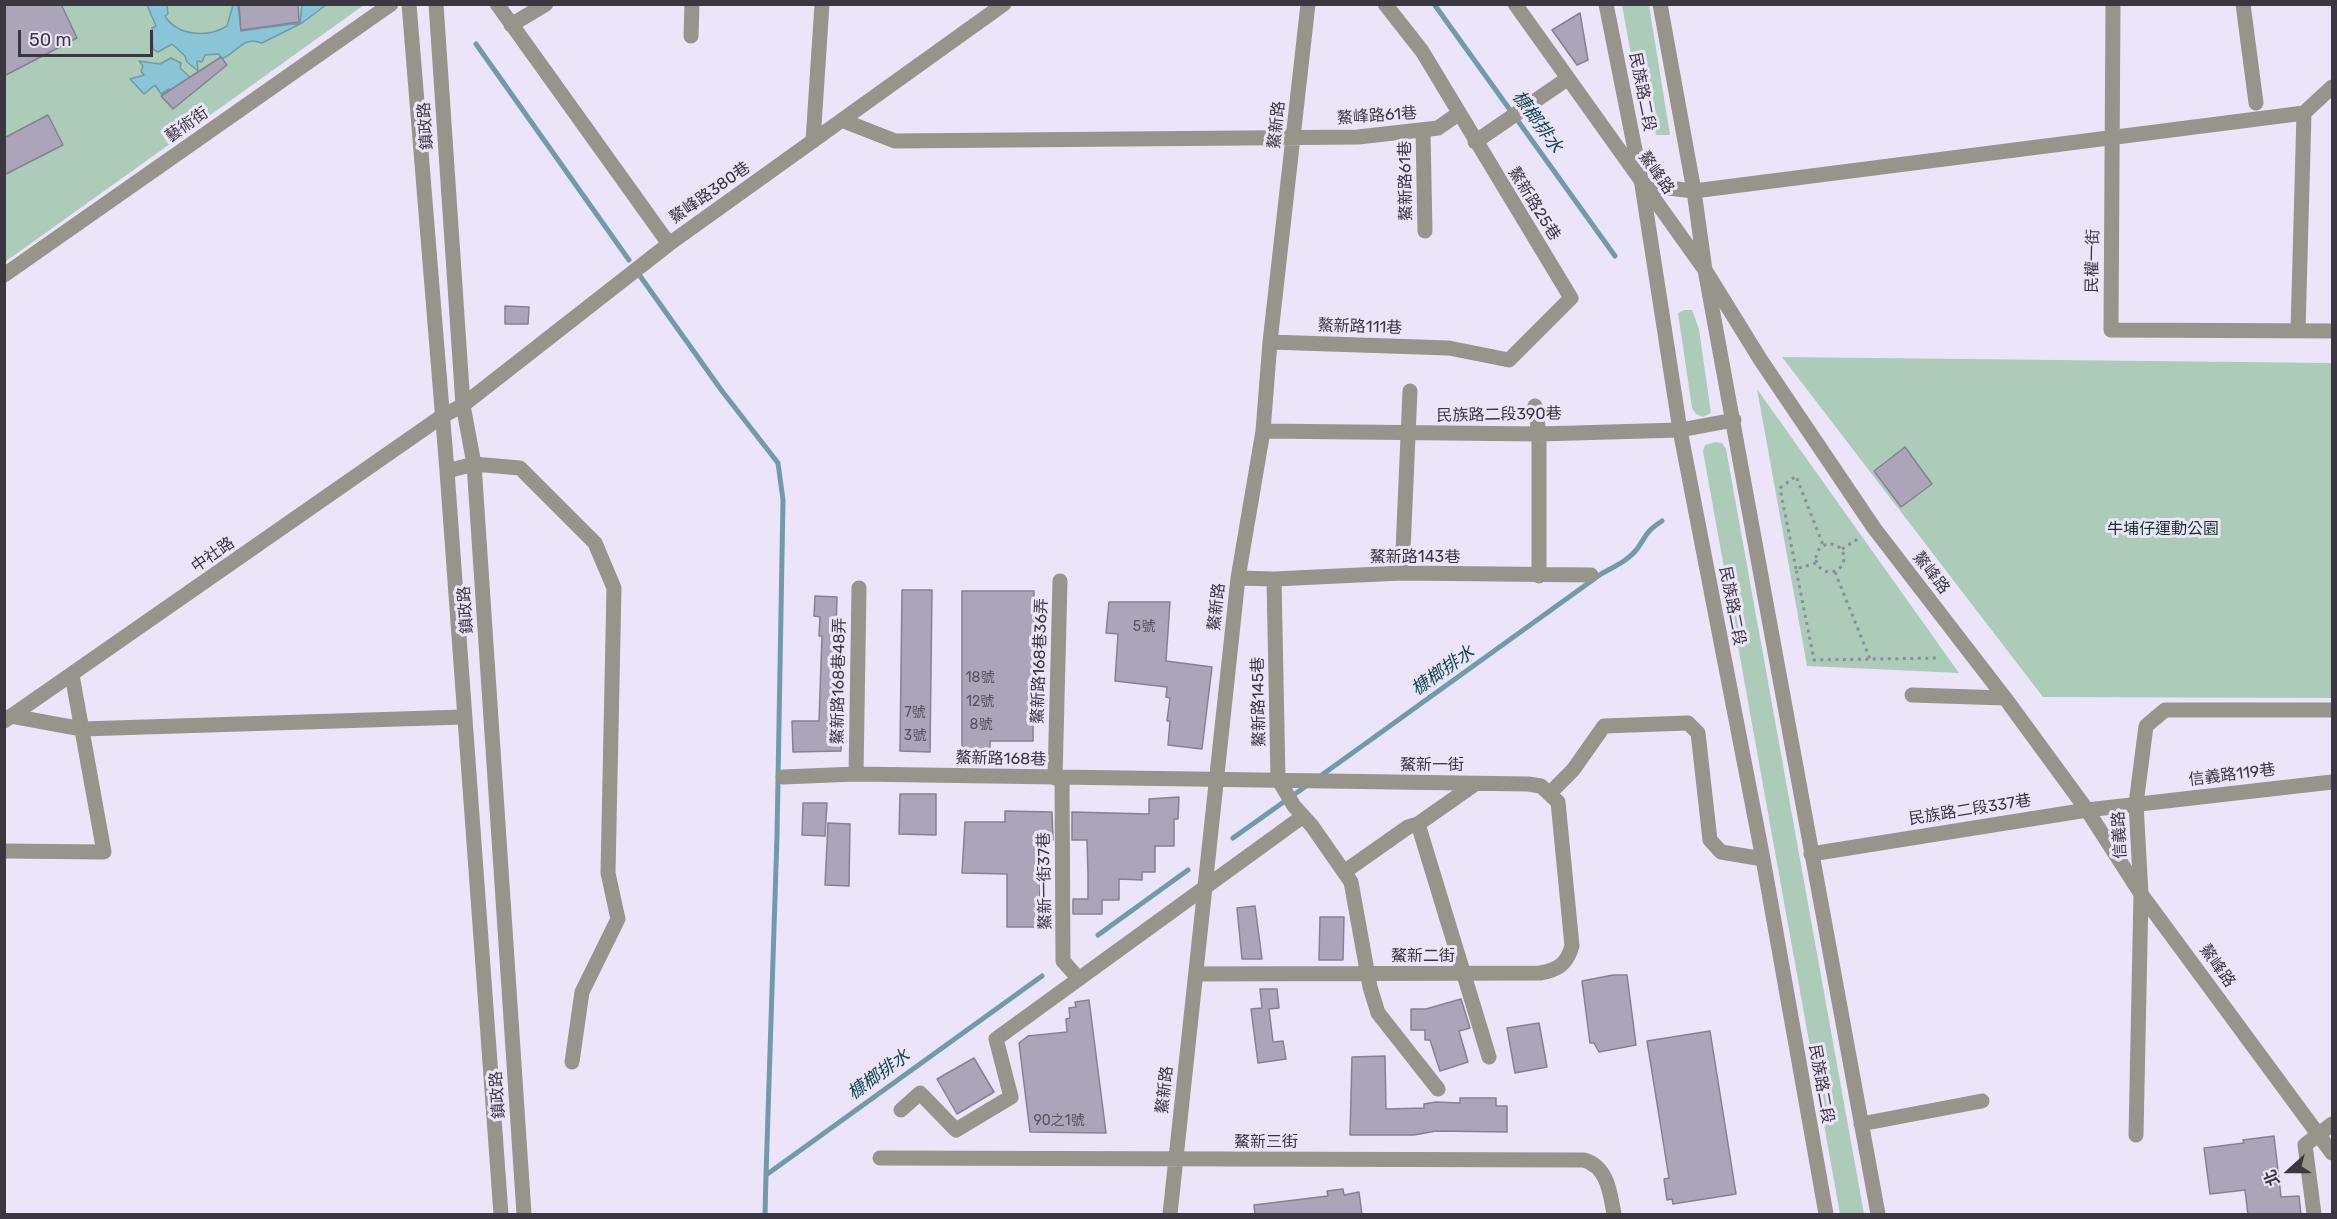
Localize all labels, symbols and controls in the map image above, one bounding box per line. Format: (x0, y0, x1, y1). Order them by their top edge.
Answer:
scale bar (21, 18, 156, 56)
text: 50 m (29, 29, 72, 51)
street label: 民族路二段 (1625, 51, 1659, 133)
water label: 槺榔排水 (1507, 87, 1567, 157)
street label: 鰲新路 (1265, 100, 1289, 150)
street label: 鎮政路 (415, 101, 437, 151)
street label: 藝術街 (162, 103, 212, 147)
street label: 鰲峰路61巷 (1336, 104, 1418, 128)
street label: 鰲新路61巷 (1396, 141, 1416, 221)
street label: 鰲峰路 (1634, 148, 1678, 198)
street label: 鰲峰路380巷 (666, 158, 754, 228)
street label: 鰲新路25巷 (1504, 164, 1564, 244)
street label: 民權一街 (2083, 229, 2103, 293)
street label: 鰲新路111巷 (1317, 316, 1403, 338)
street label: 民族路二段390巷 (1436, 404, 1562, 426)
park label: 牛埔仔運動公園 (2107, 519, 2219, 539)
street label: 中社路 (188, 533, 238, 577)
street label: 鰲新路143巷 (1370, 547, 1460, 567)
street label: 鰲峰路 (1909, 548, 1953, 598)
street label: 民族路二段 (1715, 565, 1749, 647)
street label: 鰲新路 (1205, 582, 1229, 632)
street label: 鎮政路 (455, 585, 477, 635)
street label: 鰲新路168巷36弄 (1028, 598, 1052, 724)
street label: 鰲新路168巷48弄 (828, 617, 850, 745)
house number: 5號 (1133, 619, 1155, 635)
water label: 槺榔排水 (1407, 642, 1479, 700)
street label: 鰲新路145巷 (1249, 657, 1269, 747)
house number: 18號 (966, 670, 994, 686)
house number: 12號 (966, 694, 994, 710)
house number: 7號 (904, 705, 926, 721)
house number: 8號 (970, 717, 992, 733)
house number: 3號 (904, 728, 926, 744)
street label: 鰲新路168巷 (956, 749, 1046, 769)
street label: 鰲新一街 (1400, 755, 1464, 775)
street label: 信義路119巷 (2188, 760, 2276, 790)
street label: 民族路二段337巷 (1908, 791, 2032, 829)
street label: 信義路 (2109, 811, 2131, 859)
street label: 鰲新一街37巷 (1035, 832, 1055, 930)
street label: 鰲峰路 (2195, 941, 2239, 991)
street label: 鰲新二街 (1391, 946, 1455, 966)
street label: 民族路二段 (1805, 1043, 1837, 1125)
water label: 槺榔排水 (844, 1045, 914, 1105)
street label: 鰲新路 (1153, 1065, 1177, 1115)
street label: 鎮政路 (487, 1070, 509, 1120)
house number: 90之1號 (1033, 1113, 1085, 1129)
street label: 鰲新三街 (1234, 1132, 1298, 1152)
north arrow (2259, 1141, 2319, 1201)
text: 北 (2260, 1167, 2283, 1189)

